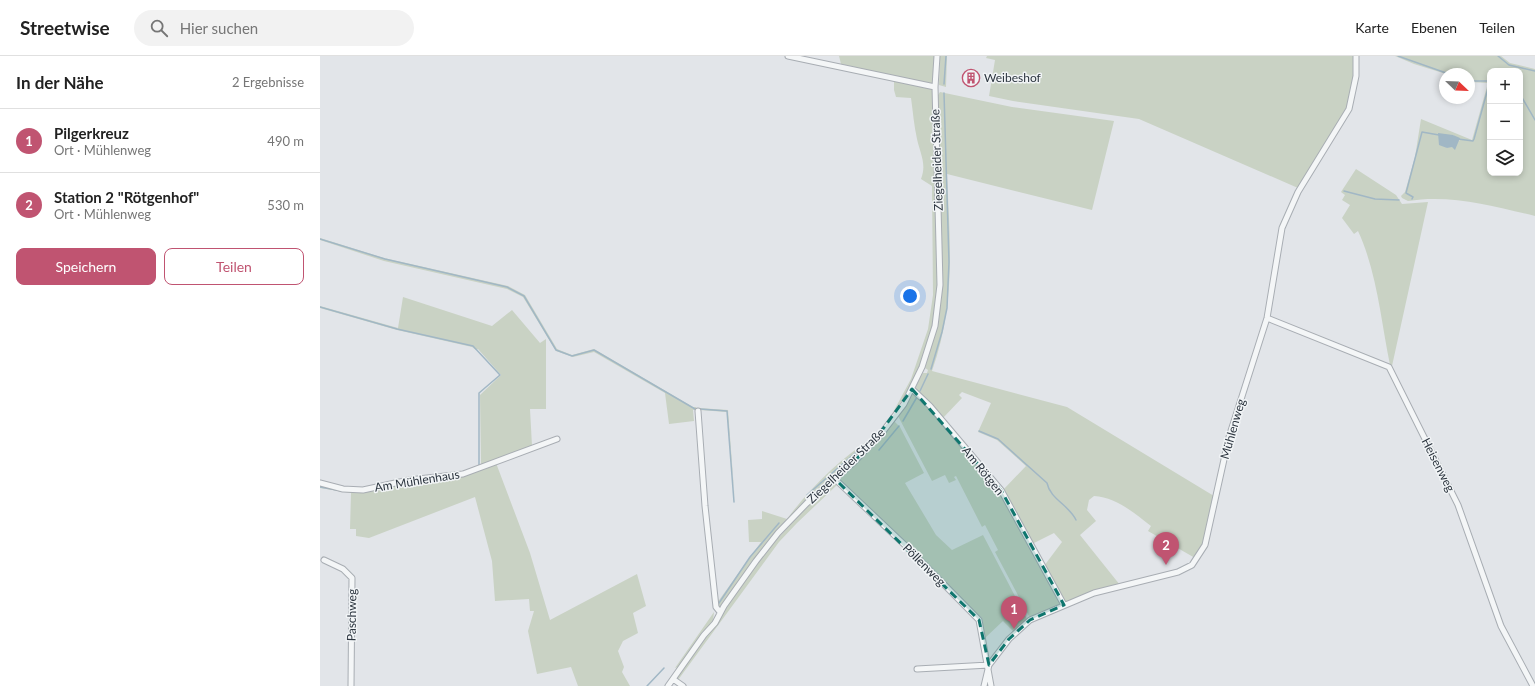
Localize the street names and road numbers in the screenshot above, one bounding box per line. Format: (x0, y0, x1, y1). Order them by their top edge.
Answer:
street label: Ziegelheider Straße (927, 109, 946, 211)
street label: Mühlenweg (1217, 397, 1248, 461)
street label: Ziegelheider Straße (804, 425, 888, 506)
street label: Heisenweg (1419, 435, 1458, 494)
street label: Am Rötgen (959, 443, 1008, 498)
street label: Am Mühlenhaus (373, 466, 461, 495)
street label: Pöllenweg (900, 540, 949, 589)
street label: Paschweg (344, 589, 359, 641)

